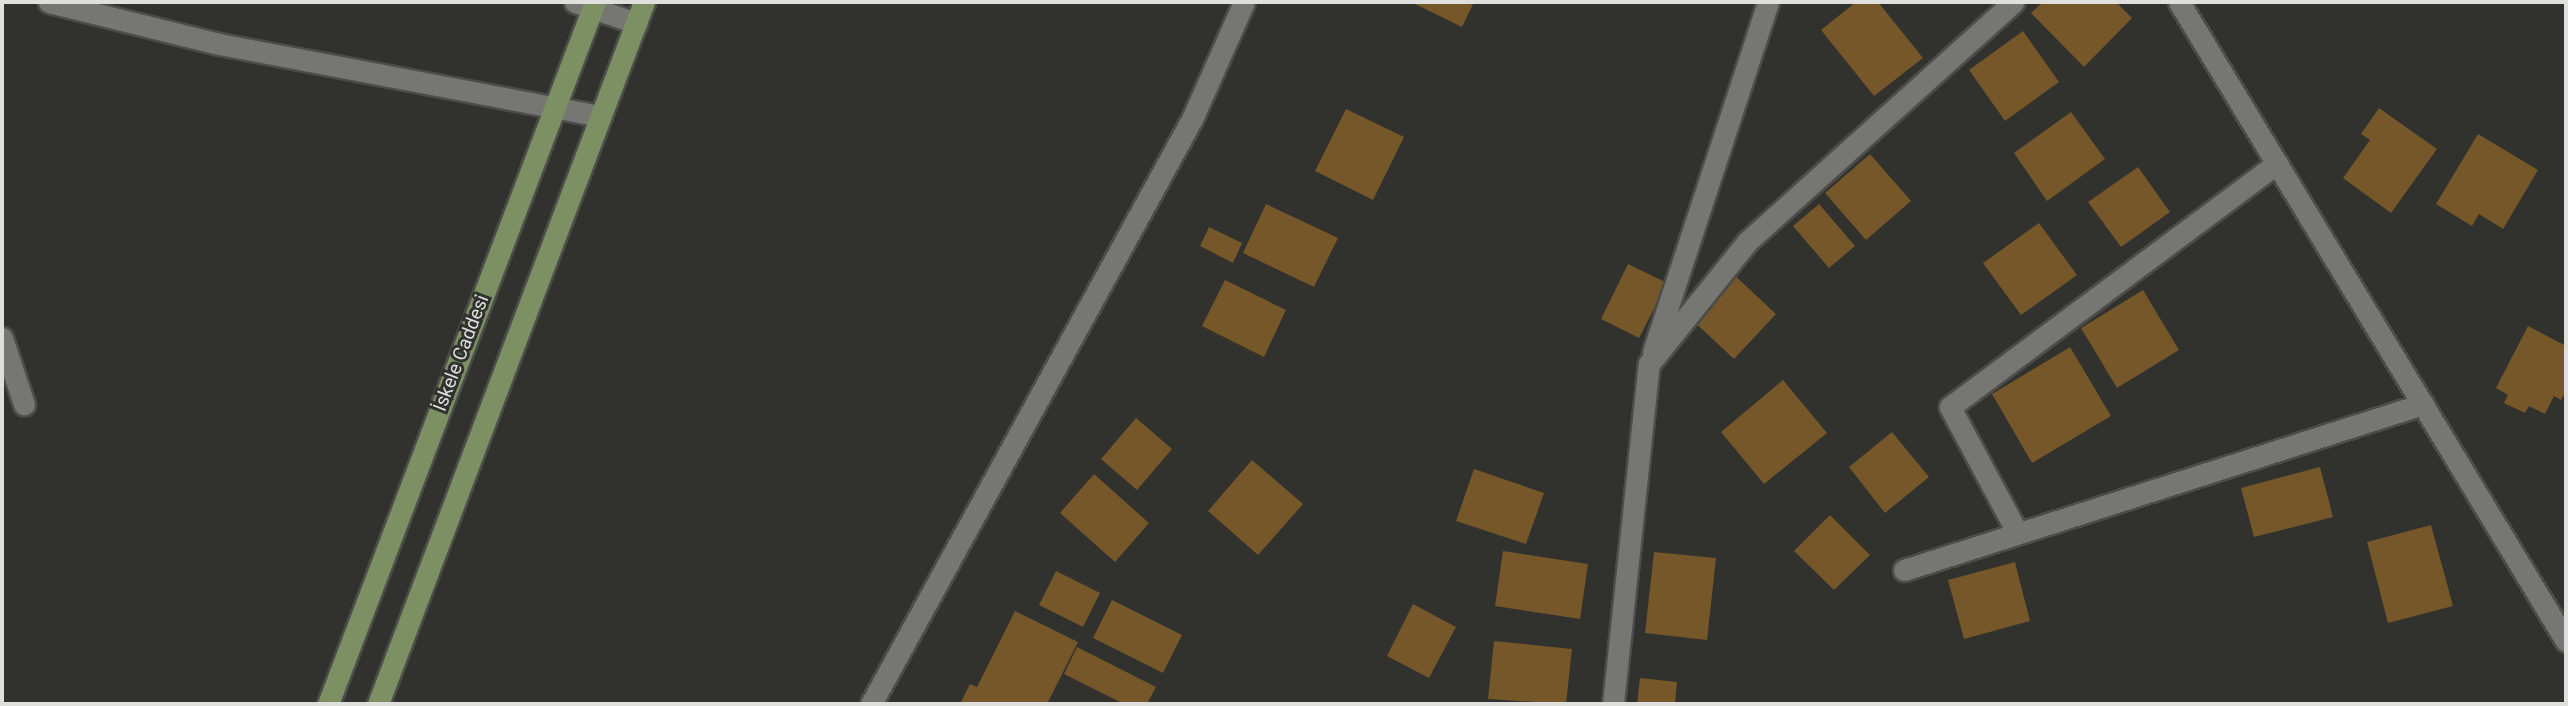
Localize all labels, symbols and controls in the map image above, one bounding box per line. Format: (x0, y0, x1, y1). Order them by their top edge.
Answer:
street label: İskele Caddesi (428, 292, 494, 414)

